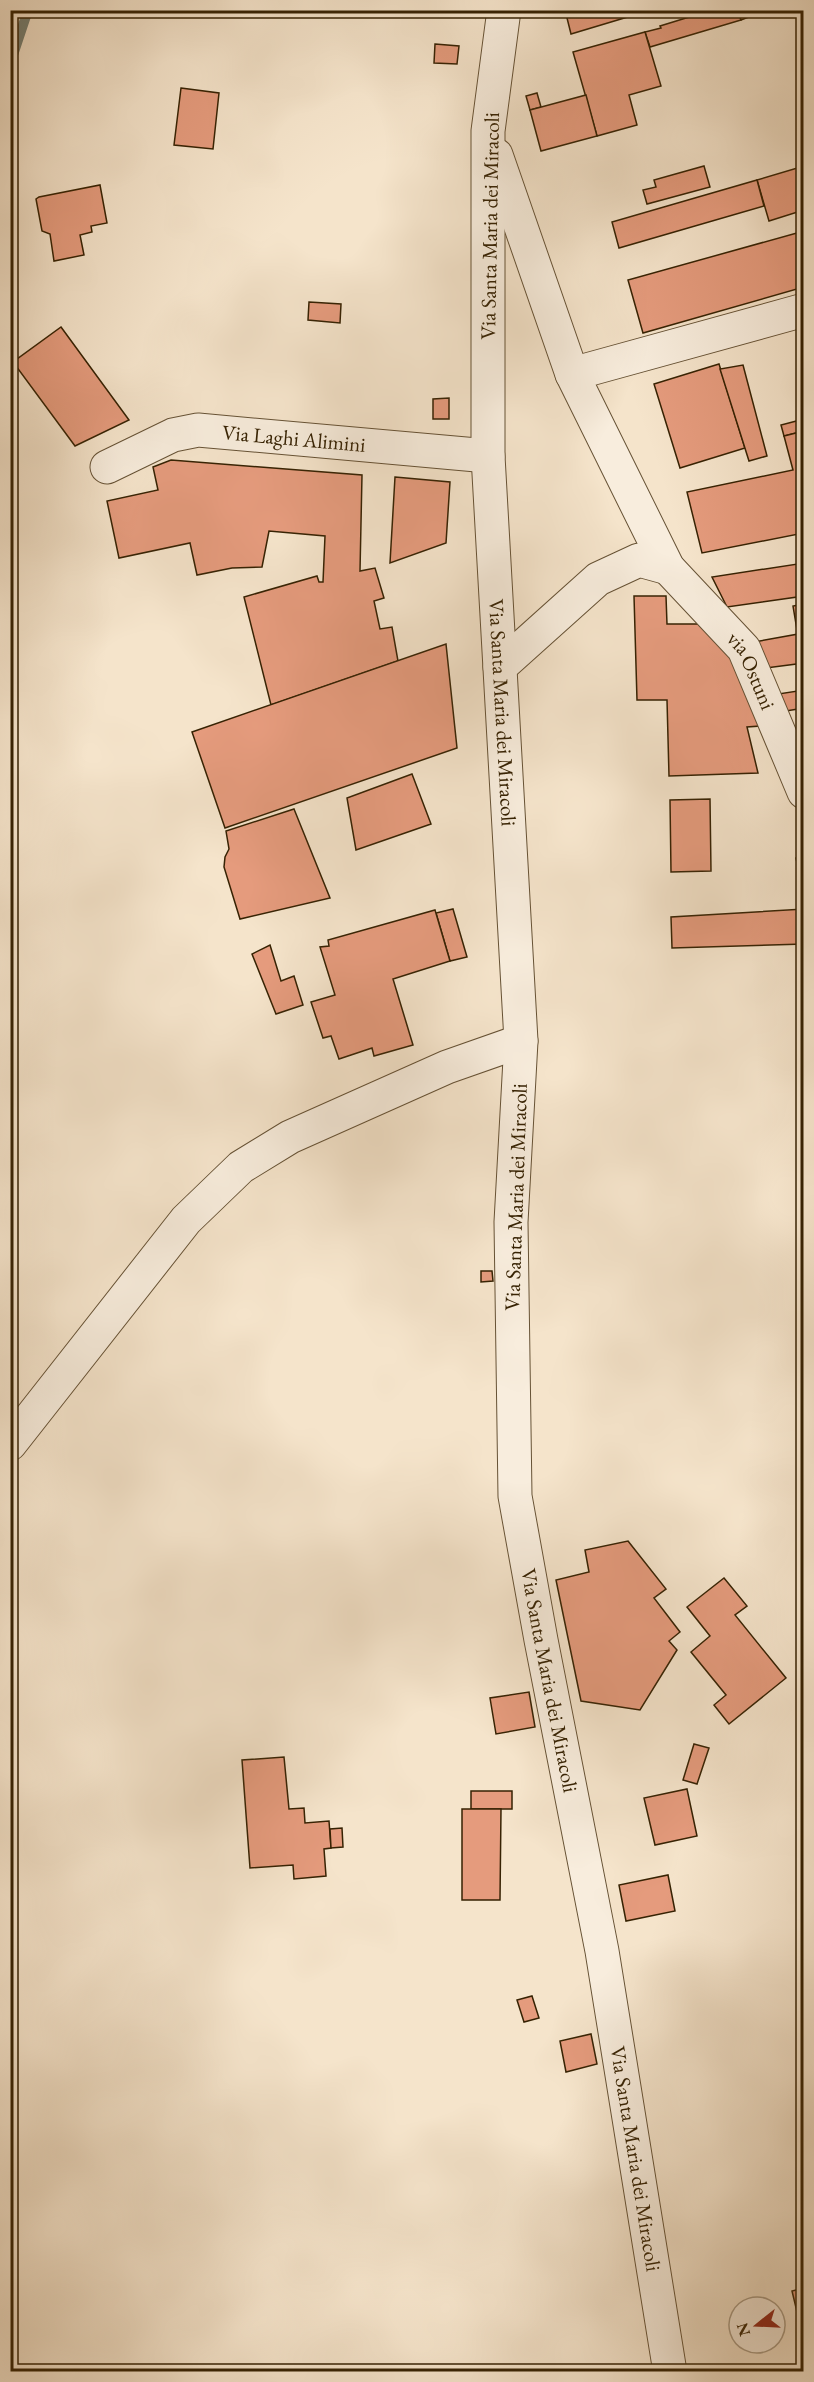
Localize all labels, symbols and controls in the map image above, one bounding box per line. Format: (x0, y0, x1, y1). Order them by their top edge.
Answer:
street label: Via Santa Maria dei Miracoli (474, 112, 505, 340)
street label: Via Laghi Alimini (221, 418, 367, 458)
street label: Via Santa Maria dei Miracoli (483, 598, 523, 827)
street label: via Ostuni (721, 625, 782, 714)
street label: Via Santa Maria dei Miracoli (498, 1083, 533, 1311)
street label: Via Santa Maria dei Miracoli (515, 1566, 585, 1795)
street label: Via Santa Maria dei Miracoli (605, 2044, 668, 2273)
north arrow (727, 2295, 787, 2355)
text: N (731, 2320, 755, 2339)

